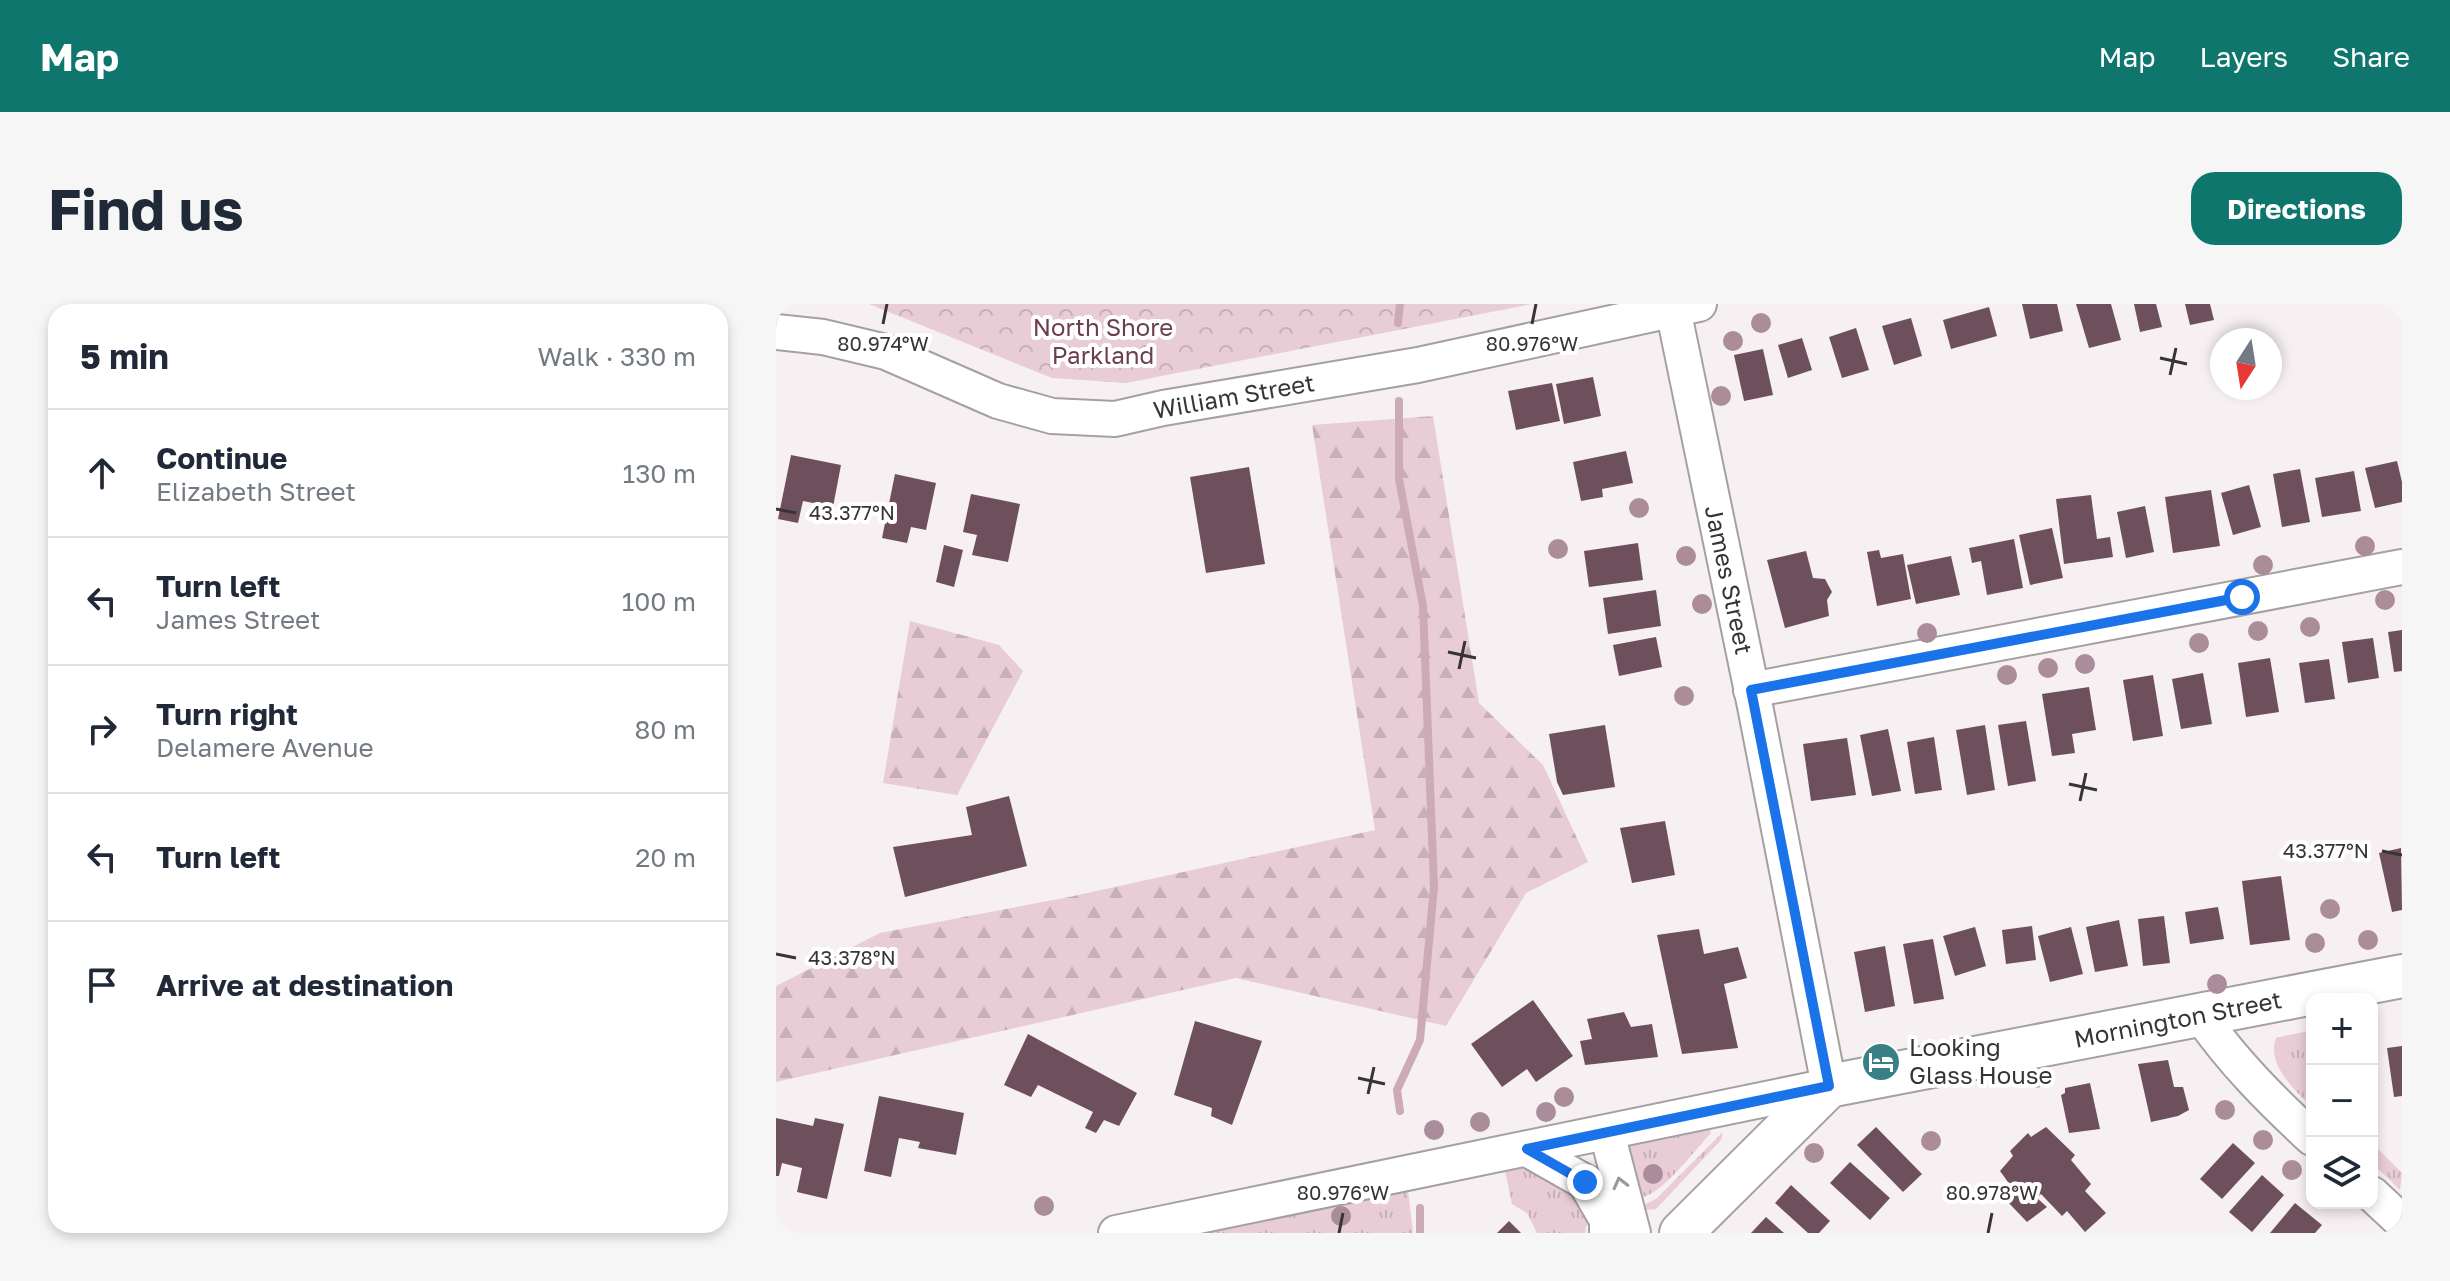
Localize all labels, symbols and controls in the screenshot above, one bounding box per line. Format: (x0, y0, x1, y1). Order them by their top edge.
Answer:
text: Map (40, 34, 119, 79)
text: Map (2098, 40, 2156, 73)
text: Layers (2200, 40, 2288, 73)
text: Share (2332, 40, 2410, 73)
button: Directions (2191, 172, 2402, 245)
text: Find us (48, 175, 244, 242)
park label: North Shore Parkland (1033, 312, 1173, 369)
north arrow (2210, 328, 2282, 400)
text: 80.974°W (837, 331, 929, 355)
text: 80.976°W (1486, 331, 1578, 355)
text: 5 min (80, 336, 169, 376)
text: Walk · 330 m (538, 341, 696, 372)
street label: William Street (1151, 367, 1317, 424)
text: Continue (156, 440, 287, 476)
icon: ahead (80, 451, 124, 495)
text: 130 m (623, 458, 696, 489)
text: Elizabeth Street (156, 476, 356, 507)
text: 43.377°N (809, 500, 895, 524)
street label: James Street (1700, 502, 1759, 657)
text: Turn left (156, 568, 281, 604)
icon: left (80, 579, 124, 623)
route start (2224, 579, 2260, 615)
text: 100 m (622, 586, 696, 617)
text: James Street (156, 604, 320, 635)
text: Turn right (156, 696, 298, 732)
icon: right (80, 707, 124, 751)
text: 80 m (635, 714, 696, 745)
text: Delamere Avenue (156, 732, 374, 763)
icon: left (80, 835, 124, 879)
text: 43.377°N (2283, 838, 2369, 862)
text: Turn left (156, 839, 281, 875)
text: 20 m (635, 842, 696, 873)
text: 43.378°N (808, 945, 896, 969)
icon: arrive (80, 963, 124, 1007)
text: Arrive at destination (156, 967, 453, 1003)
street label: Mornington Street (2071, 984, 2284, 1053)
map controls (2306, 993, 2378, 1209)
button: + (2306, 993, 2378, 1065)
place label: Looking Glass House (1909, 1032, 2052, 1089)
hotel icon: Looking Glass House (1860, 1041, 1902, 1083)
button: − (2306, 1065, 2378, 1137)
button: layers (2306, 1137, 2378, 1209)
route end (1567, 1164, 1603, 1200)
one-way arrow (1612, 1176, 1629, 1190)
text: 80.976°W (1297, 1180, 1389, 1204)
text: 80.978°W (1946, 1180, 2038, 1204)

